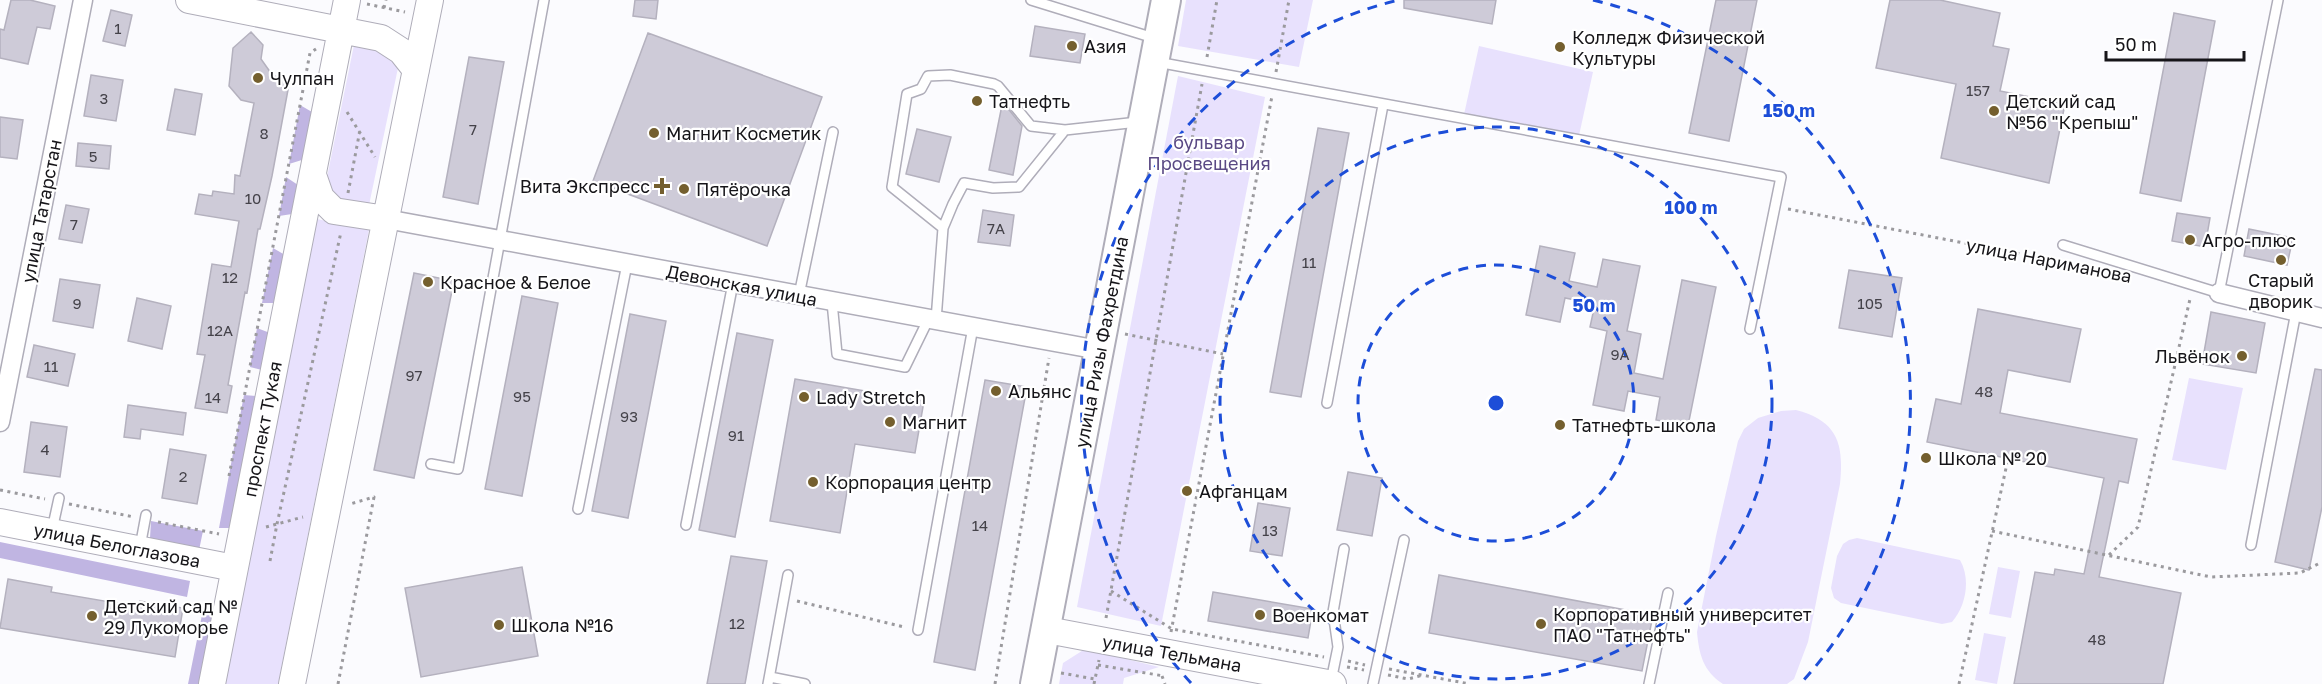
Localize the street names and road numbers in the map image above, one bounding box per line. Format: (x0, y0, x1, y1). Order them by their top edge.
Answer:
street label: улица Татарстан (16, 137, 66, 285)
street label: улица Нариманова (1964, 233, 2134, 287)
street label: улица Ризы Фахретдина (1070, 234, 1132, 450)
street label: Девонская улица (665, 260, 819, 310)
street label: проспект Тукая (238, 359, 286, 499)
street label: улица Белоглазова (32, 518, 202, 572)
street label: улица Тельмана (1101, 630, 1243, 676)

